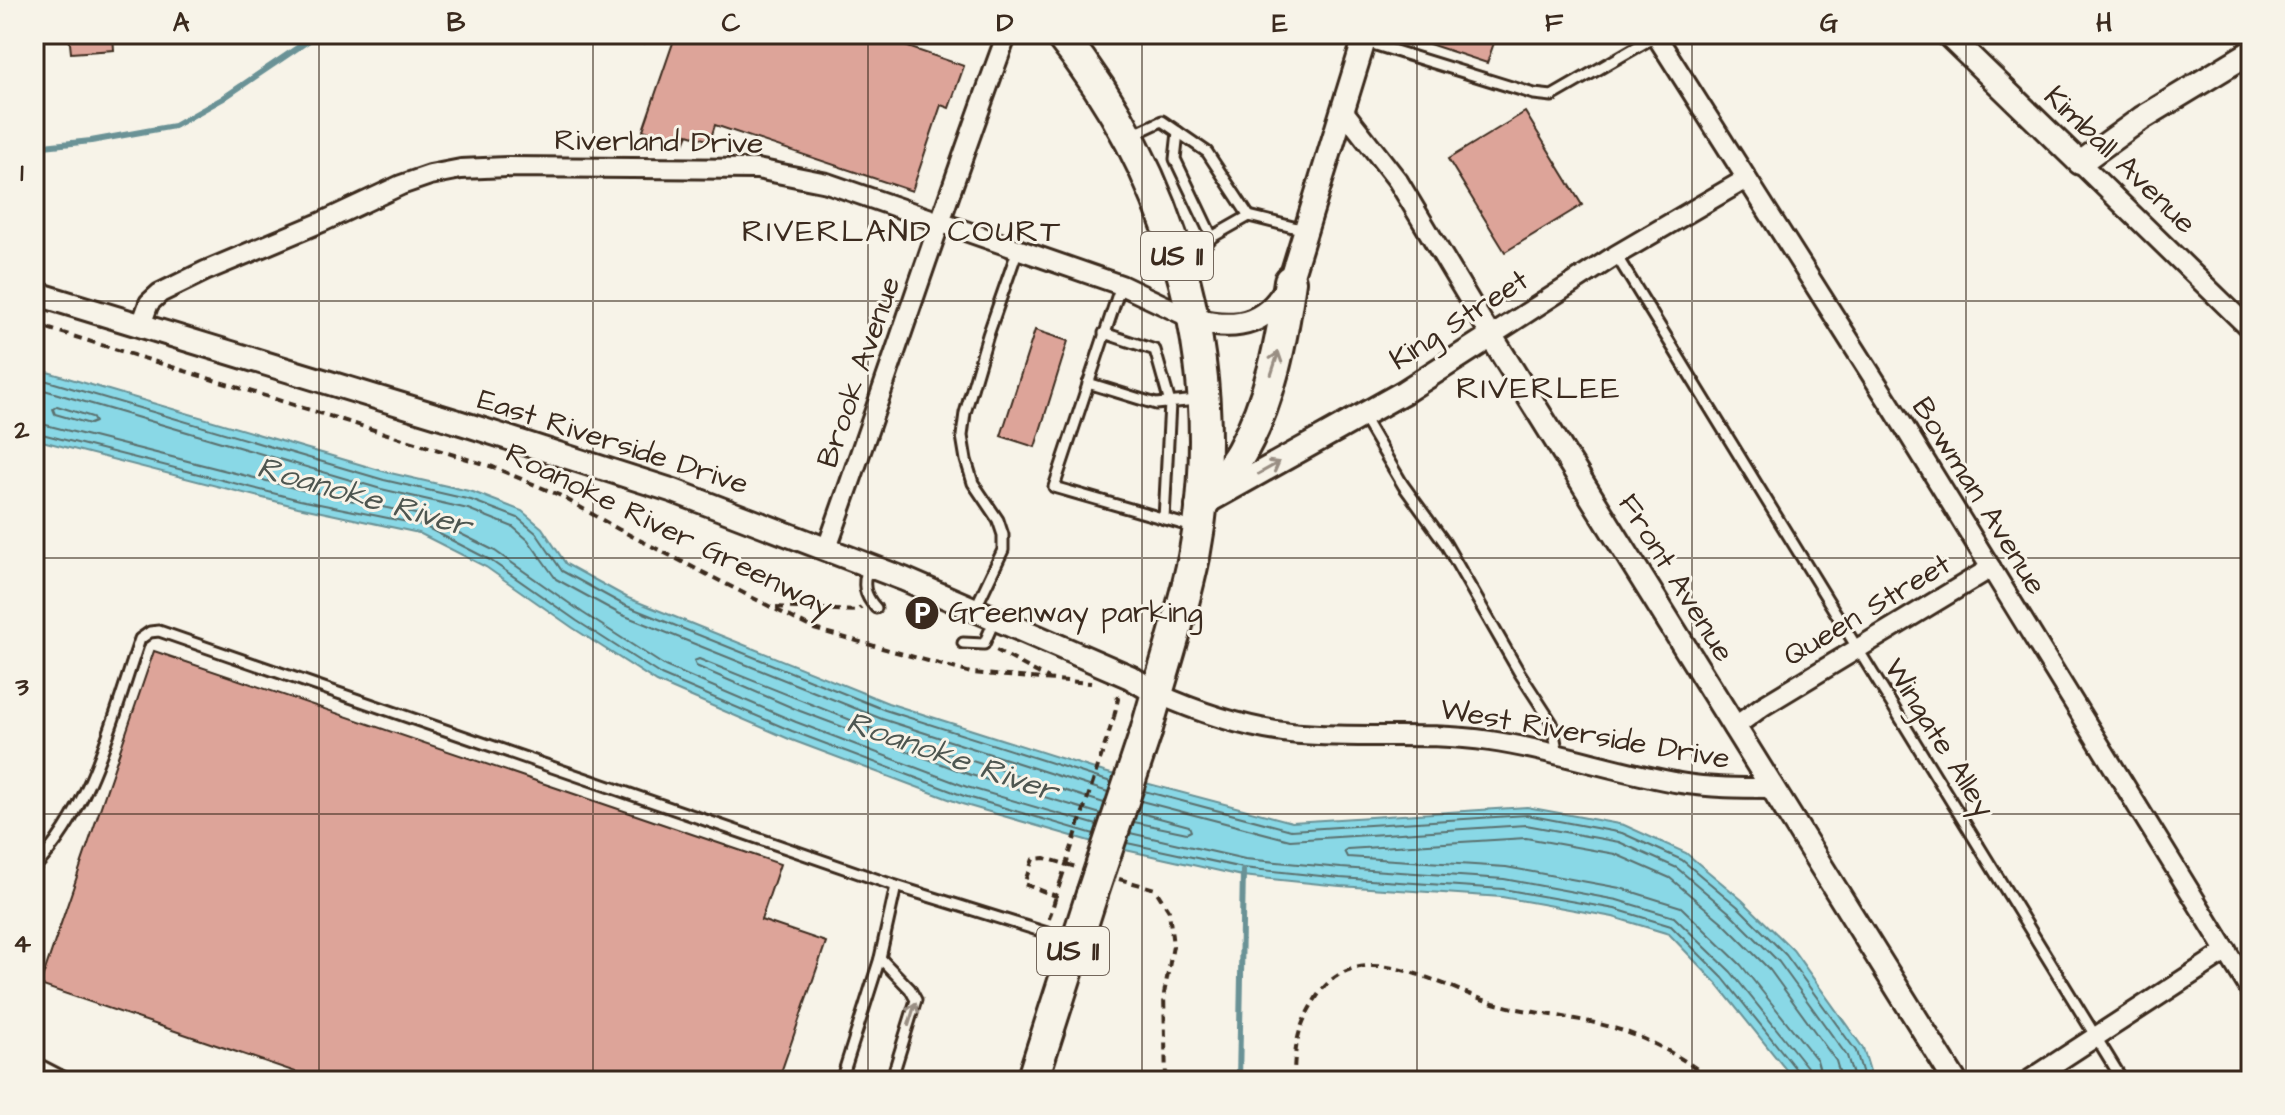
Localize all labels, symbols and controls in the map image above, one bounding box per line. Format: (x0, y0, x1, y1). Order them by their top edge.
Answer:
text: A (173, 5, 190, 41)
text: B (447, 5, 466, 41)
text: C (722, 5, 741, 41)
text: D (997, 5, 1014, 41)
text: E (1272, 5, 1288, 41)
text: F (1545, 5, 1564, 41)
text: G (1820, 5, 1838, 41)
text: H (2096, 5, 2112, 41)
street label: Kimball Avenue (2035, 76, 2205, 244)
street label: Riverland Drive (554, 119, 764, 165)
text: 1 (20, 155, 24, 191)
district label: RIVERLAND COURT (742, 209, 1062, 254)
road number: US 11 (1141, 232, 1213, 280)
street label: King Street (1381, 259, 1537, 381)
street label: Brook Avenue (807, 271, 911, 473)
one-way arrow (1269, 351, 1284, 376)
district label: RIVERLEE (1456, 366, 1622, 411)
street label: East Riverside Drive (472, 378, 754, 506)
street label: Bowman Avenue (1901, 389, 2057, 603)
text: 2 (14, 412, 30, 448)
street label: Roanoke River Greenway (498, 432, 840, 628)
water label: Roanoke River (252, 445, 479, 550)
one-way arrow (1257, 460, 1281, 475)
street label: Front Avenue (1608, 486, 1744, 670)
street label: Queen Street (1775, 543, 1959, 677)
place label: Greenway parking (948, 592, 1203, 635)
parking icon: Greenway parking (903, 594, 941, 632)
street label: Wingate Alley (1873, 650, 2005, 826)
text: 3 (14, 669, 29, 705)
street label: West Riverside Drive (1437, 688, 1733, 780)
water label: Roanoke River (841, 700, 1067, 815)
text: 4 (13, 926, 31, 962)
road number: US 11 (1037, 927, 1109, 975)
one-way arrow (906, 1002, 920, 1027)

